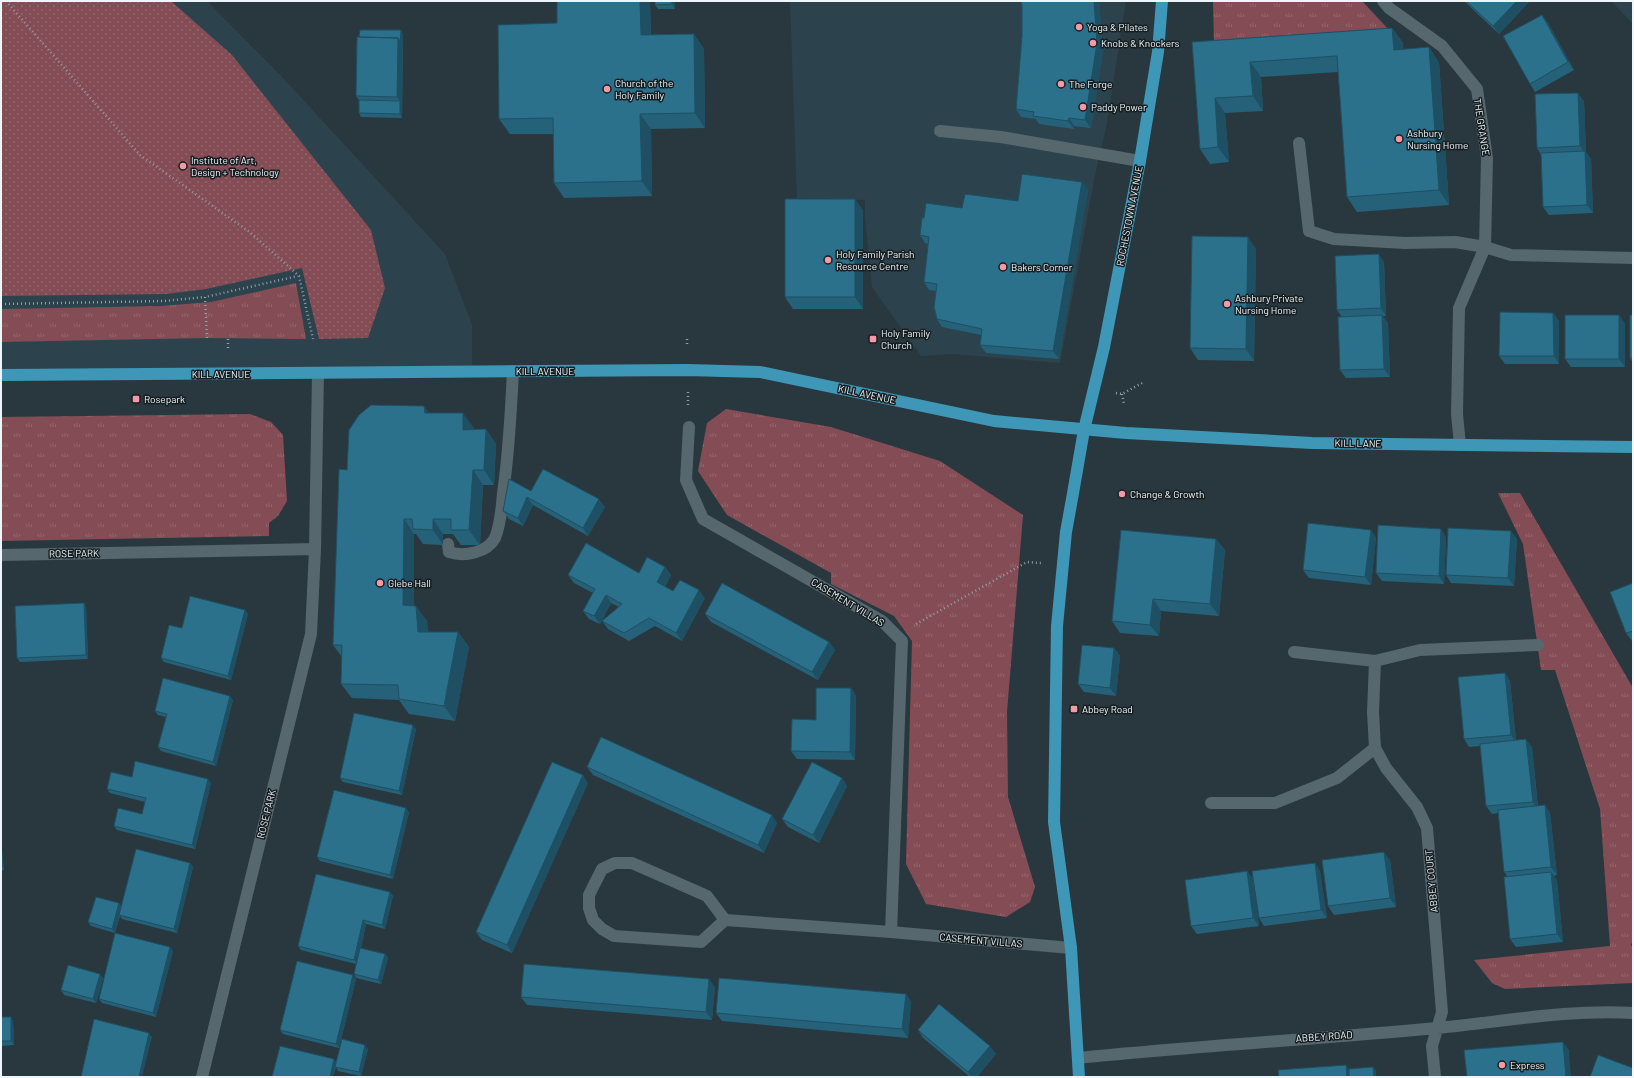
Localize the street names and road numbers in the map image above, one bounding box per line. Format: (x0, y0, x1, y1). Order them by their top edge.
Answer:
street label: THE GRANGE (1472, 97, 1492, 157)
street label: ROCHESTOWN AVENUE (1113, 165, 1145, 267)
street label: KILL AVENUE (516, 365, 574, 377)
street label: KILL AVENUE (192, 368, 250, 380)
street label: KILL AVENUE (837, 382, 897, 406)
street label: KILL LANE (1334, 437, 1382, 449)
street label: ROSE PARK (49, 547, 99, 559)
street label: CASEMENT VILLAS (809, 575, 887, 629)
street label: ROSE PARK (254, 788, 278, 840)
street label: ABBEY COURT (1422, 849, 1440, 913)
street label: CASEMENT VILLAS (939, 930, 1023, 950)
street label: ABBEY ROAD (1295, 1028, 1353, 1044)

